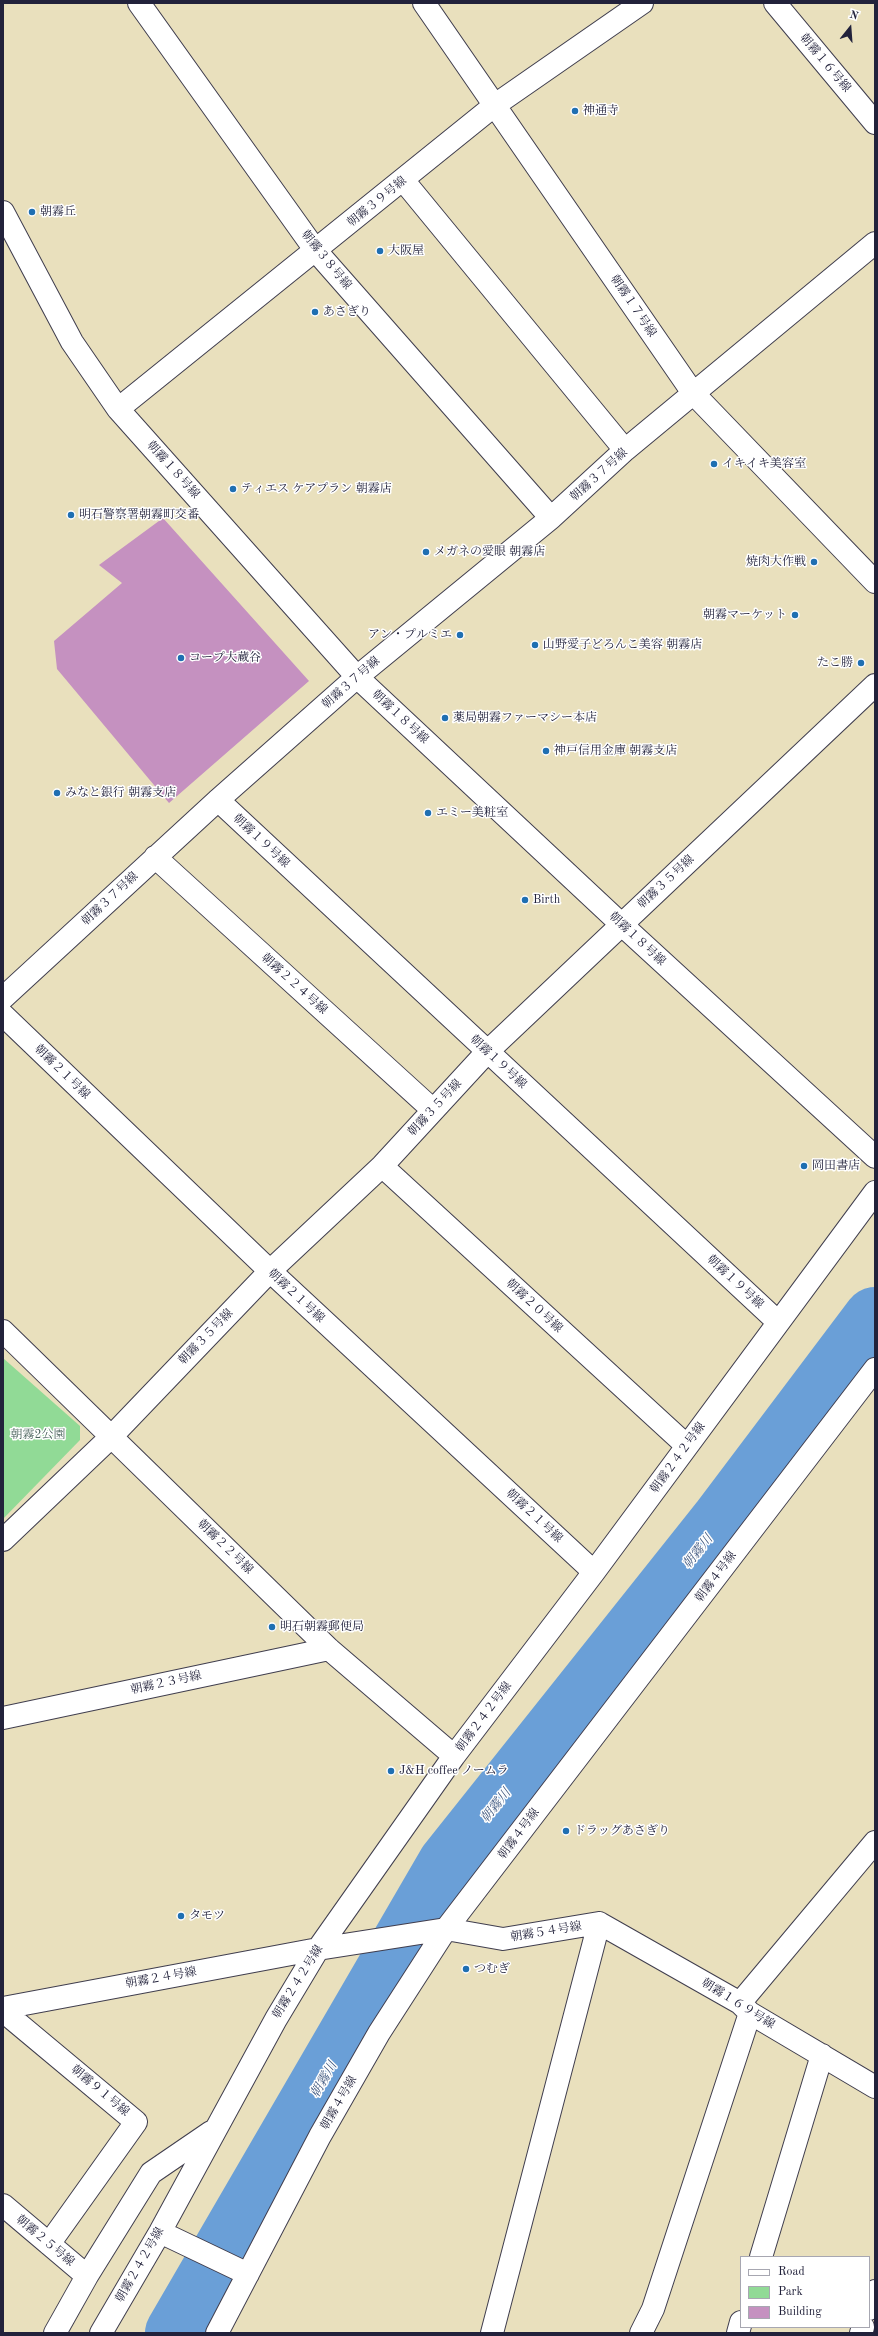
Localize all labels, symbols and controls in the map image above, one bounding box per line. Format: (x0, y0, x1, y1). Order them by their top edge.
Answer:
north arrow (830, 8, 870, 48)
text: N (848, 10, 859, 23)
street label: 朝霧１６号線 (796, 31, 854, 95)
place label: 神通寺 (583, 104, 619, 118)
marker: 神通寺 (570, 106, 580, 116)
street label: 朝霧３９号線 (344, 174, 410, 230)
place label: 朝霧丘 (40, 205, 76, 219)
marker: 朝霧丘 (27, 207, 37, 217)
street label: 朝霧３８号線 (298, 227, 354, 293)
place label: 大阪屋 (388, 244, 424, 258)
marker: 大阪屋 (375, 246, 385, 256)
street label: 朝霧１７号線 (607, 272, 659, 340)
place label: あさぎり (323, 305, 371, 319)
marker: あさぎり (310, 307, 320, 317)
street label: 朝霧１８号線 (144, 438, 202, 502)
street label: 朝霧３７号線 (567, 446, 631, 504)
place label: イキイキ美容室 (722, 457, 806, 471)
marker: イキイキ美容室 (709, 459, 719, 469)
place label: ティエス ケアプラン 朝霧店 (241, 482, 392, 496)
marker: ティエス ケアプラン 朝霧店 (228, 484, 238, 494)
place label: 明石警察署朝霧町交番 (79, 508, 199, 522)
marker: 明石警察署朝霧町交番 (66, 510, 76, 520)
place label: メガネの愛眼 朝霧店 (434, 545, 545, 559)
marker: メガネの愛眼 朝霧店 (421, 547, 431, 557)
place label: 焼肉大作戦 (746, 555, 806, 569)
marker: 焼肉大作戦 (809, 557, 819, 567)
place label: 朝霧マーケット (703, 608, 787, 622)
marker: 朝霧マーケット (790, 610, 800, 620)
place label: アン・プルミエ (368, 628, 452, 642)
marker: アン・プルミエ (455, 630, 465, 640)
place label: 山野愛子どろんこ美容 朝霧店 (543, 638, 702, 652)
marker: 山野愛子どろんこ美容 朝霧店 (530, 640, 540, 650)
place label: コープ大蔵谷 (189, 651, 261, 665)
marker: コープ大蔵谷 (176, 653, 186, 663)
street label: 朝霧３７号線 (319, 654, 383, 712)
place label: たこ勝 (817, 656, 853, 670)
marker: たこ勝 (856, 658, 866, 668)
street label: 朝霧１８号線 (369, 687, 431, 747)
place label: 薬局朝霧ファーマシー本店 (453, 711, 597, 725)
marker: 薬局朝霧ファーマシー本店 (440, 713, 450, 723)
place label: 神戸信用金庫 朝霧支店 (554, 744, 677, 758)
marker: 神戸信用金庫 朝霧支店 (541, 746, 551, 756)
place label: みなと銀行 朝霧支店 (65, 786, 176, 800)
marker: みなと銀行 朝霧支店 (52, 788, 62, 798)
place label: エミー美粧室 (436, 806, 508, 820)
marker: エミー美粧室 (423, 808, 433, 818)
street label: 朝霧１９号線 (230, 811, 292, 871)
street label: 朝霧３５号線 (635, 852, 697, 912)
street label: 朝霧３７号線 (79, 869, 141, 929)
place label: Birth (533, 893, 560, 907)
marker: Birth (520, 895, 530, 905)
street label: 朝霧１８号線 (606, 909, 668, 969)
street label: 朝霧２２４号線 (258, 951, 330, 1017)
street label: 朝霧１９号線 (467, 1032, 529, 1092)
street label: 朝霧２１号線 (31, 1042, 93, 1102)
street label: 朝霧３５号線 (405, 1077, 465, 1139)
place label: 岡田書店 (812, 1159, 860, 1173)
marker: 岡田書店 (799, 1161, 809, 1171)
street label: 朝霧１９号線 (704, 1252, 766, 1312)
street label: 朝霧２１号線 (265, 1266, 327, 1326)
street label: 朝霧２０号線 (503, 1276, 565, 1336)
street label: 朝霧３５号線 (176, 1306, 236, 1368)
street label: 朝霧２４２号線 (647, 1420, 709, 1496)
park label: 朝霧2公園 (11, 1428, 65, 1442)
street label: 朝霧２１号線 (503, 1486, 565, 1546)
street label: 朝霧２２号線 (194, 1517, 256, 1577)
water label: 朝霧川 (680, 1532, 716, 1572)
street label: 朝霧４号線 (692, 1549, 740, 1605)
place label: 明石朝霧郵便局 (280, 1620, 364, 1634)
marker: 明石朝霧郵便局 (267, 1622, 277, 1632)
street label: 朝霧２３号線 (129, 1668, 203, 1698)
street label: 朝霧２４２号線 (453, 1679, 515, 1755)
place label: J&H coffee ノームラ (399, 1764, 509, 1778)
marker: J&H coffee ノームラ (386, 1766, 396, 1776)
water label: 朝霧川 (478, 1786, 514, 1826)
street label: 朝霧４号線 (495, 1806, 543, 1862)
place label: ドラッグあさぎり (574, 1824, 670, 1838)
marker: ドラッグあさぎり (561, 1826, 571, 1836)
place label: タモツ (189, 1909, 225, 1923)
marker: タモツ (176, 1911, 186, 1921)
street label: 朝霧５４号線 (509, 1919, 583, 1945)
street label: 朝霧２４２号線 (270, 1943, 326, 2021)
place label: つむぎ (474, 1962, 510, 1976)
marker: つむぎ (461, 1964, 471, 1974)
street label: 朝霧２４号線 (124, 1965, 198, 1991)
street label: 朝霧１６９号線 (699, 1976, 777, 2032)
water label: 朝霧川 (307, 2059, 341, 2101)
street label: 朝霧９１号線 (68, 2062, 132, 2120)
street label: 朝霧４号線 (318, 2073, 360, 2133)
street label: 朝霧２５号線 (13, 2212, 77, 2270)
street label: 朝霧２４２号線 (113, 2225, 167, 2305)
legend (740, 2256, 870, 2328)
text: Road (778, 2266, 805, 2278)
text: Park (778, 2286, 803, 2298)
text: Building (778, 2306, 822, 2318)

